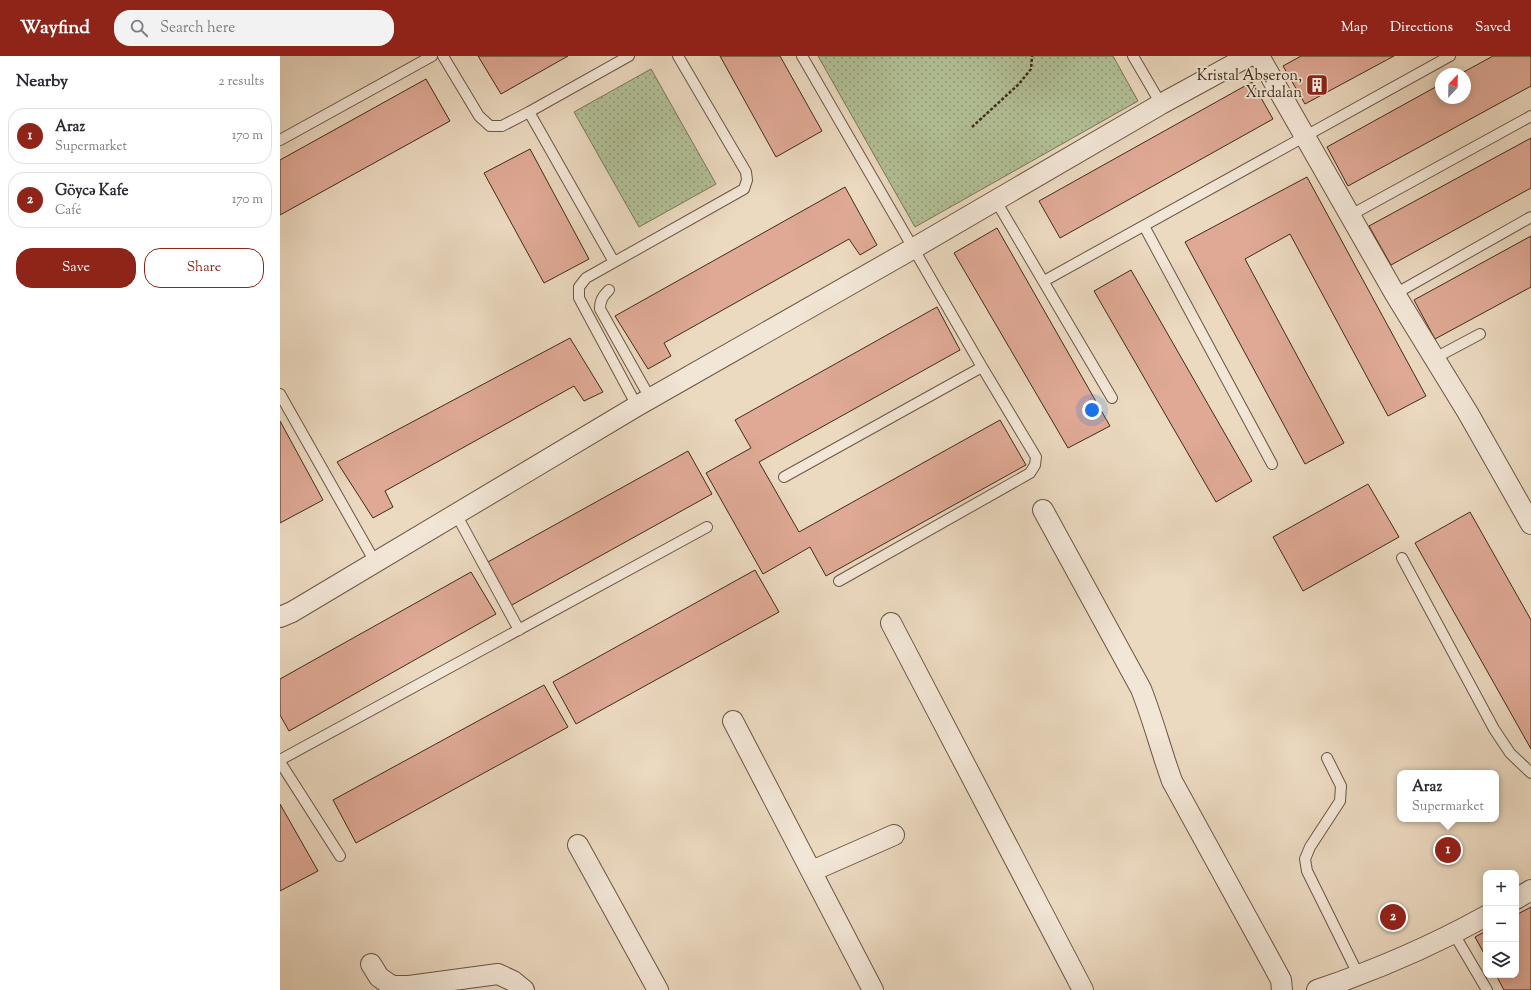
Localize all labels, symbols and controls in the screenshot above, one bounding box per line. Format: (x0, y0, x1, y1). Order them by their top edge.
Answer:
search box (114, 10, 394, 46)
text: Wayfind (20, 15, 90, 42)
icon: search (128, 17, 150, 39)
text: Search here (160, 18, 235, 39)
text: Map (1341, 18, 1368, 38)
text: Directions (1390, 18, 1453, 38)
text: Saved (1475, 18, 1511, 38)
place label: Kristal Abşeron, Xırdalan (1197, 66, 1302, 104)
north arrow (1435, 68, 1471, 104)
text: Nearby (16, 70, 68, 94)
building icon: Kristal Abşeron, Xırdalan (1304, 72, 1330, 98)
text: 2 results (219, 73, 264, 91)
text: Araz (55, 117, 85, 138)
text: 1 (28, 127, 32, 145)
text: 170 m (232, 127, 263, 145)
text: Supermarket (55, 138, 127, 156)
text: Göycə Kafe (55, 181, 129, 202)
text: 2 (27, 191, 33, 209)
text: 170 m (232, 191, 263, 209)
text: Café (55, 202, 82, 220)
button: Save (16, 248, 136, 288)
button: Share (144, 248, 264, 288)
your location (1082, 400, 1102, 420)
popup (1397, 770, 1499, 822)
text: Araz (1412, 777, 1442, 798)
text: Supermarket (1412, 798, 1484, 816)
pin: 1 (1435, 835, 1461, 865)
map controls (1483, 870, 1519, 978)
button: + (1483, 870, 1519, 906)
pin: 2 (1380, 902, 1406, 932)
button: − (1483, 906, 1519, 942)
button: layers (1483, 942, 1519, 978)

